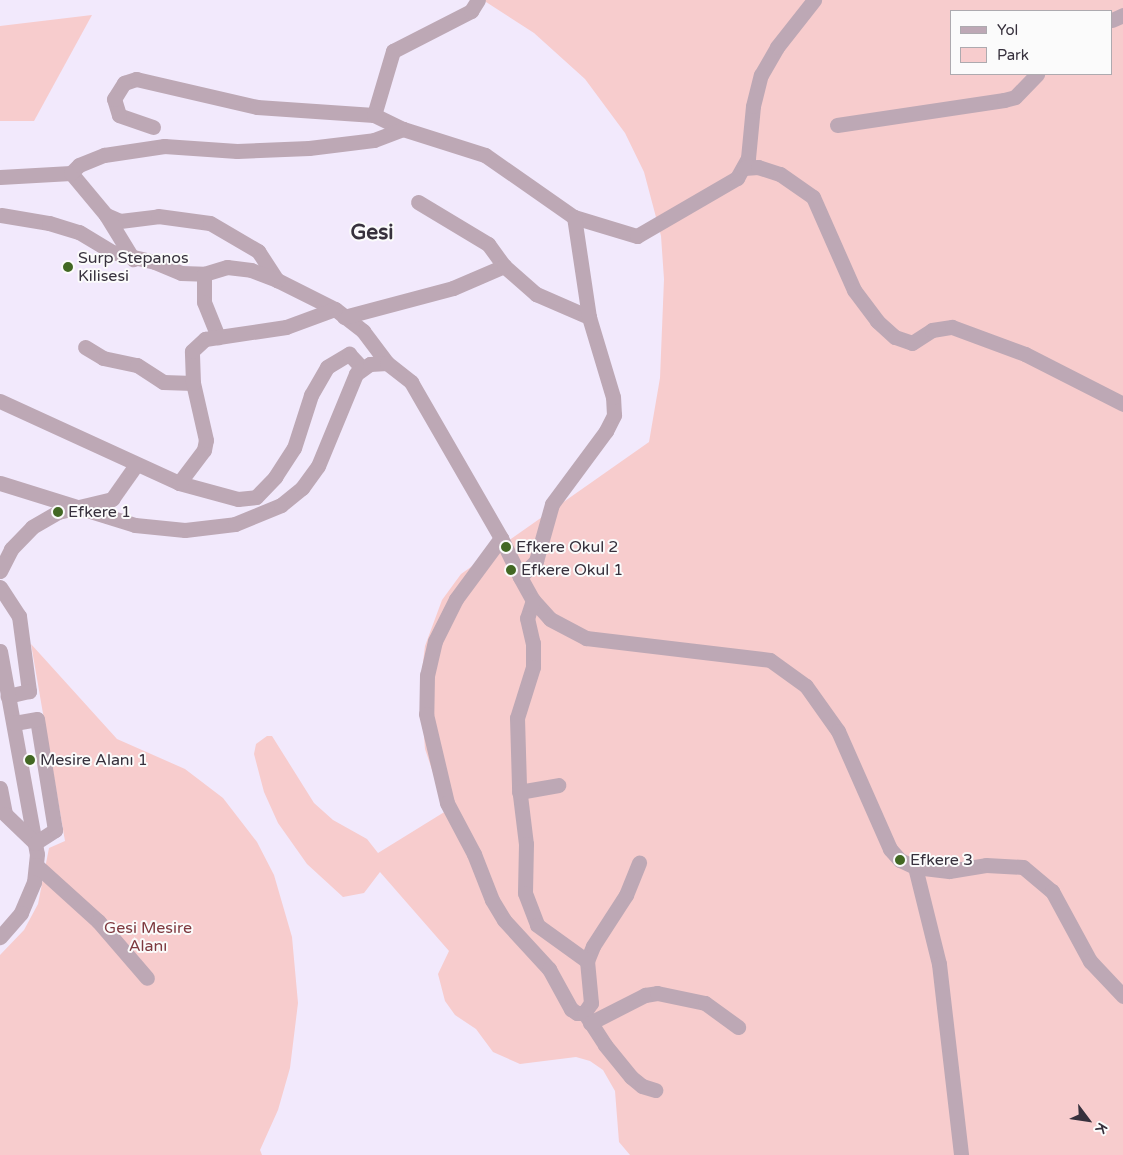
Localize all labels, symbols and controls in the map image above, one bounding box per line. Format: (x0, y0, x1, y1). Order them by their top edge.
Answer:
legend (950, 10, 1113, 75)
text: Yol (997, 21, 1018, 39)
text: Park (997, 46, 1029, 64)
district label: Gesi (350, 220, 394, 246)
place label: Surp Stepanos Kilisesi (78, 248, 189, 286)
marker: Surp Stepanos Kilisesi (62, 261, 74, 273)
place label: Efkere 1 (68, 502, 131, 522)
marker: Efkere 1 (52, 506, 64, 518)
place label: Efkere Okul 2 (516, 537, 618, 557)
marker: Efkere Okul 2 (500, 541, 512, 553)
place label: Efkere Okul 1 (521, 560, 623, 580)
marker: Efkere Okul 1 (505, 564, 517, 576)
place label: Mesire Alanı 1 (40, 750, 148, 770)
marker: Mesire Alanı 1 (24, 754, 36, 766)
place label: Efkere 3 (910, 850, 973, 870)
marker: Efkere 3 (894, 854, 906, 866)
park label: Gesi Mesire Alanı (104, 918, 192, 956)
north arrow (1063, 1095, 1113, 1145)
text: K (1092, 1120, 1111, 1136)

